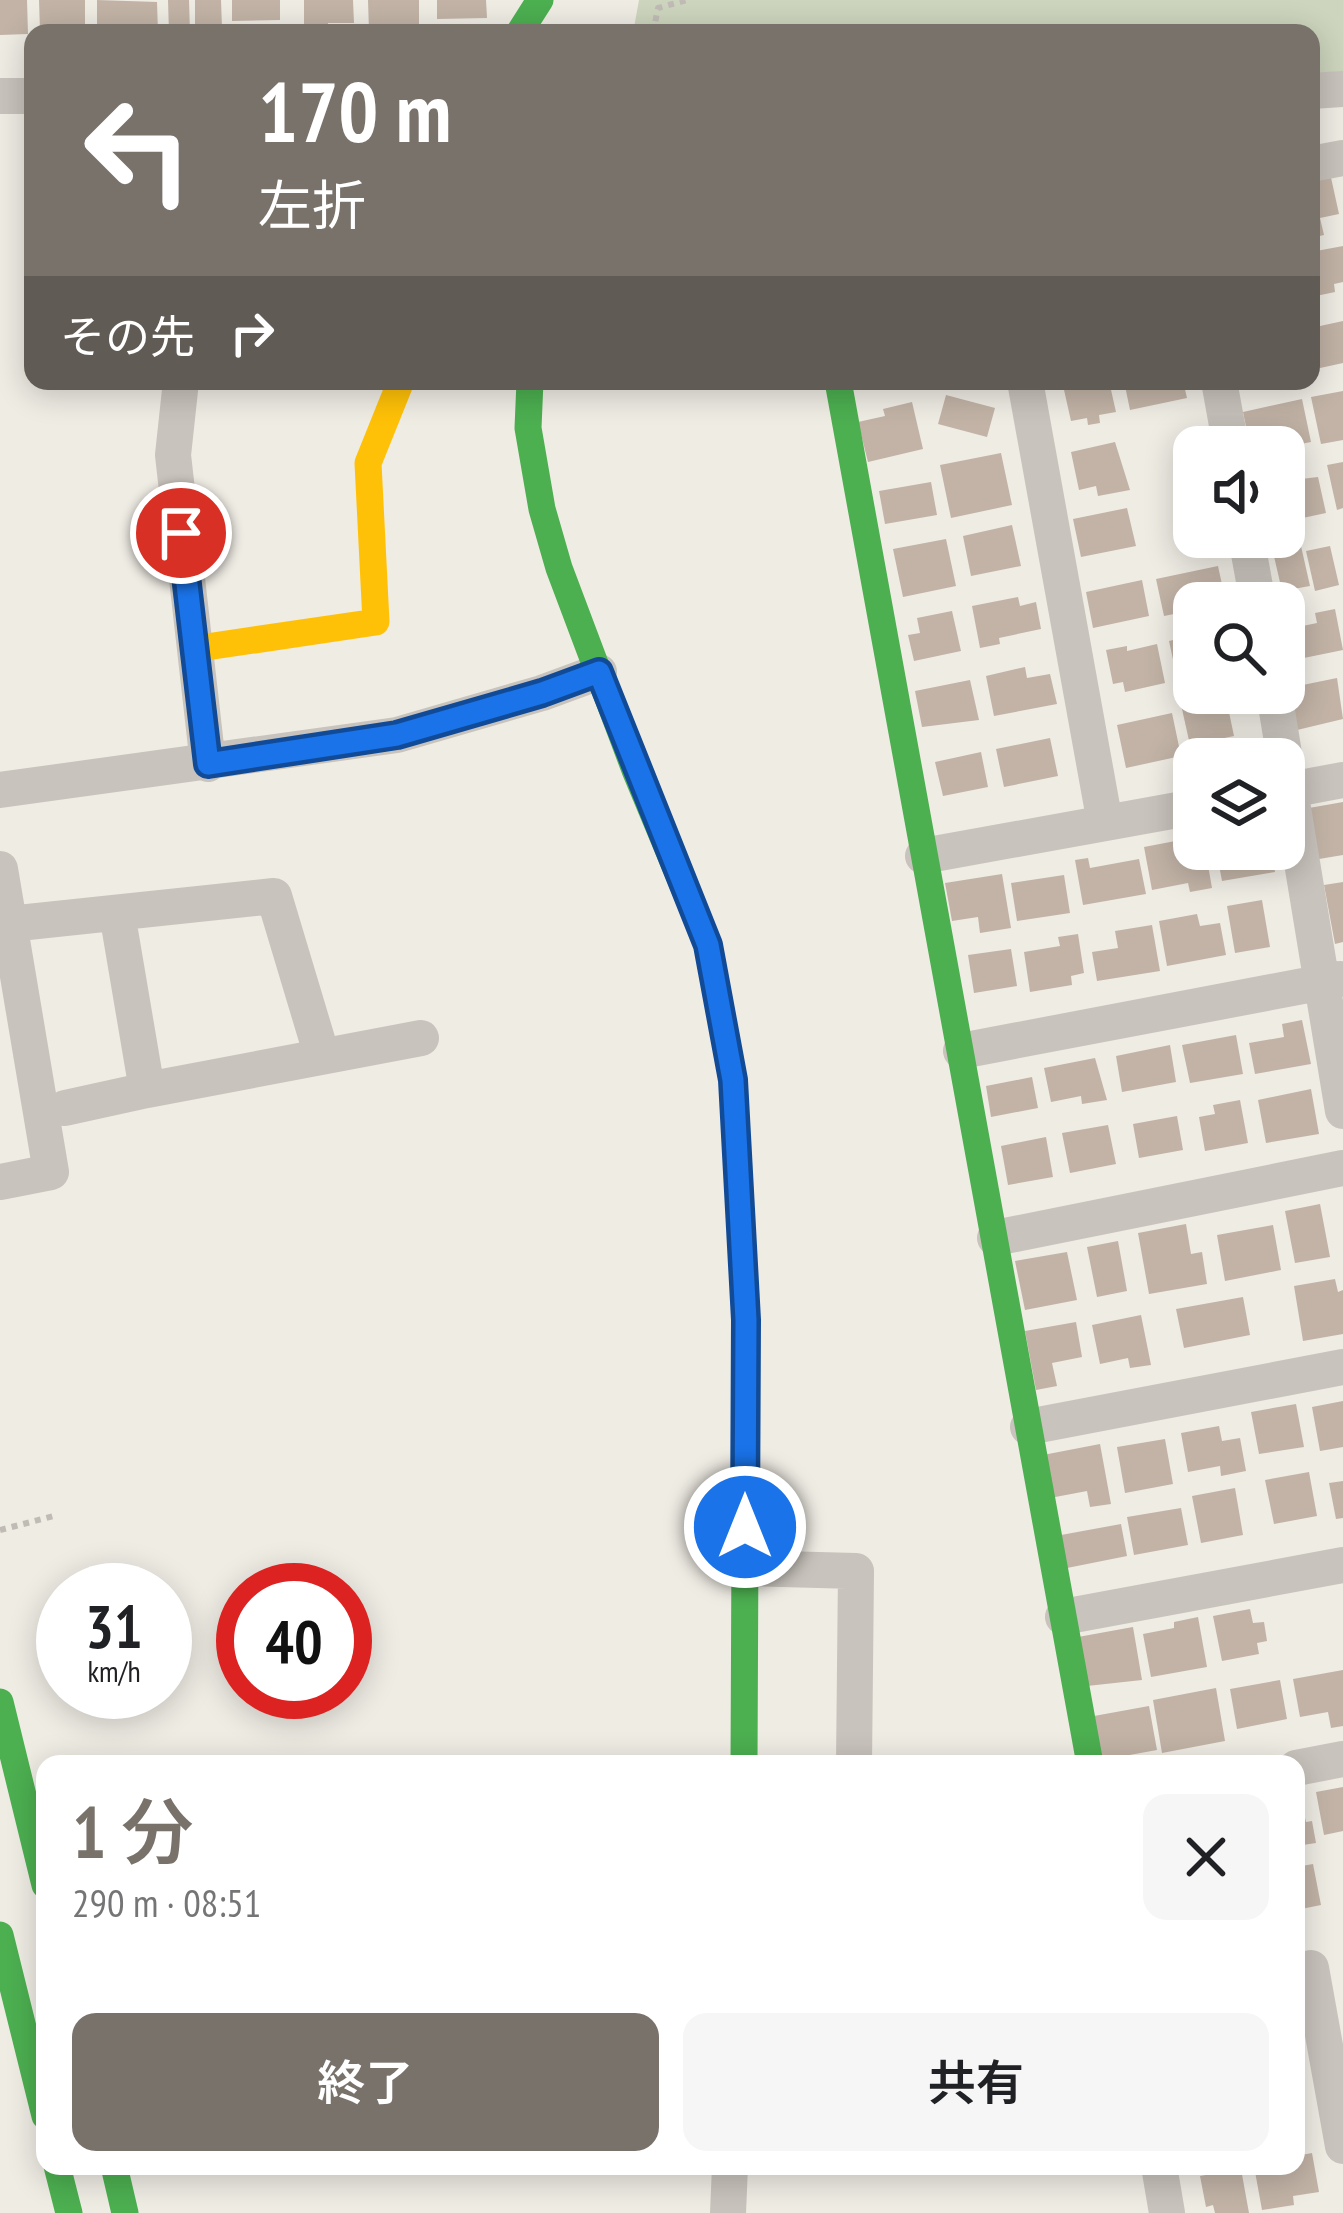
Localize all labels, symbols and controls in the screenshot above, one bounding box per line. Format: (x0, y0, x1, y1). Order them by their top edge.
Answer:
text: 170 m (258, 56, 451, 165)
icon: left (60, 72, 216, 228)
text: 左折 (258, 170, 366, 240)
icon: right (219, 300, 285, 366)
text: その先 (60, 307, 195, 365)
map controls (1173, 426, 1305, 870)
button: sound (1173, 426, 1305, 558)
pin (130, 482, 232, 584)
icon: arrive (148, 500, 214, 566)
button: search (1173, 582, 1305, 714)
button: layers (1173, 738, 1305, 870)
position arrow (682, 1464, 808, 1590)
speed limit sign: 40 (216, 1563, 372, 1719)
text: 31 (85, 1587, 143, 1665)
text: km/h (87, 1651, 141, 1690)
text: 1 分 (72, 1785, 193, 1878)
button: close (1143, 1794, 1269, 1920)
text: 290 m · 08:51 (72, 1877, 261, 1928)
button: 終了 (72, 2013, 659, 2151)
button: 共有 (683, 2013, 1269, 2151)

